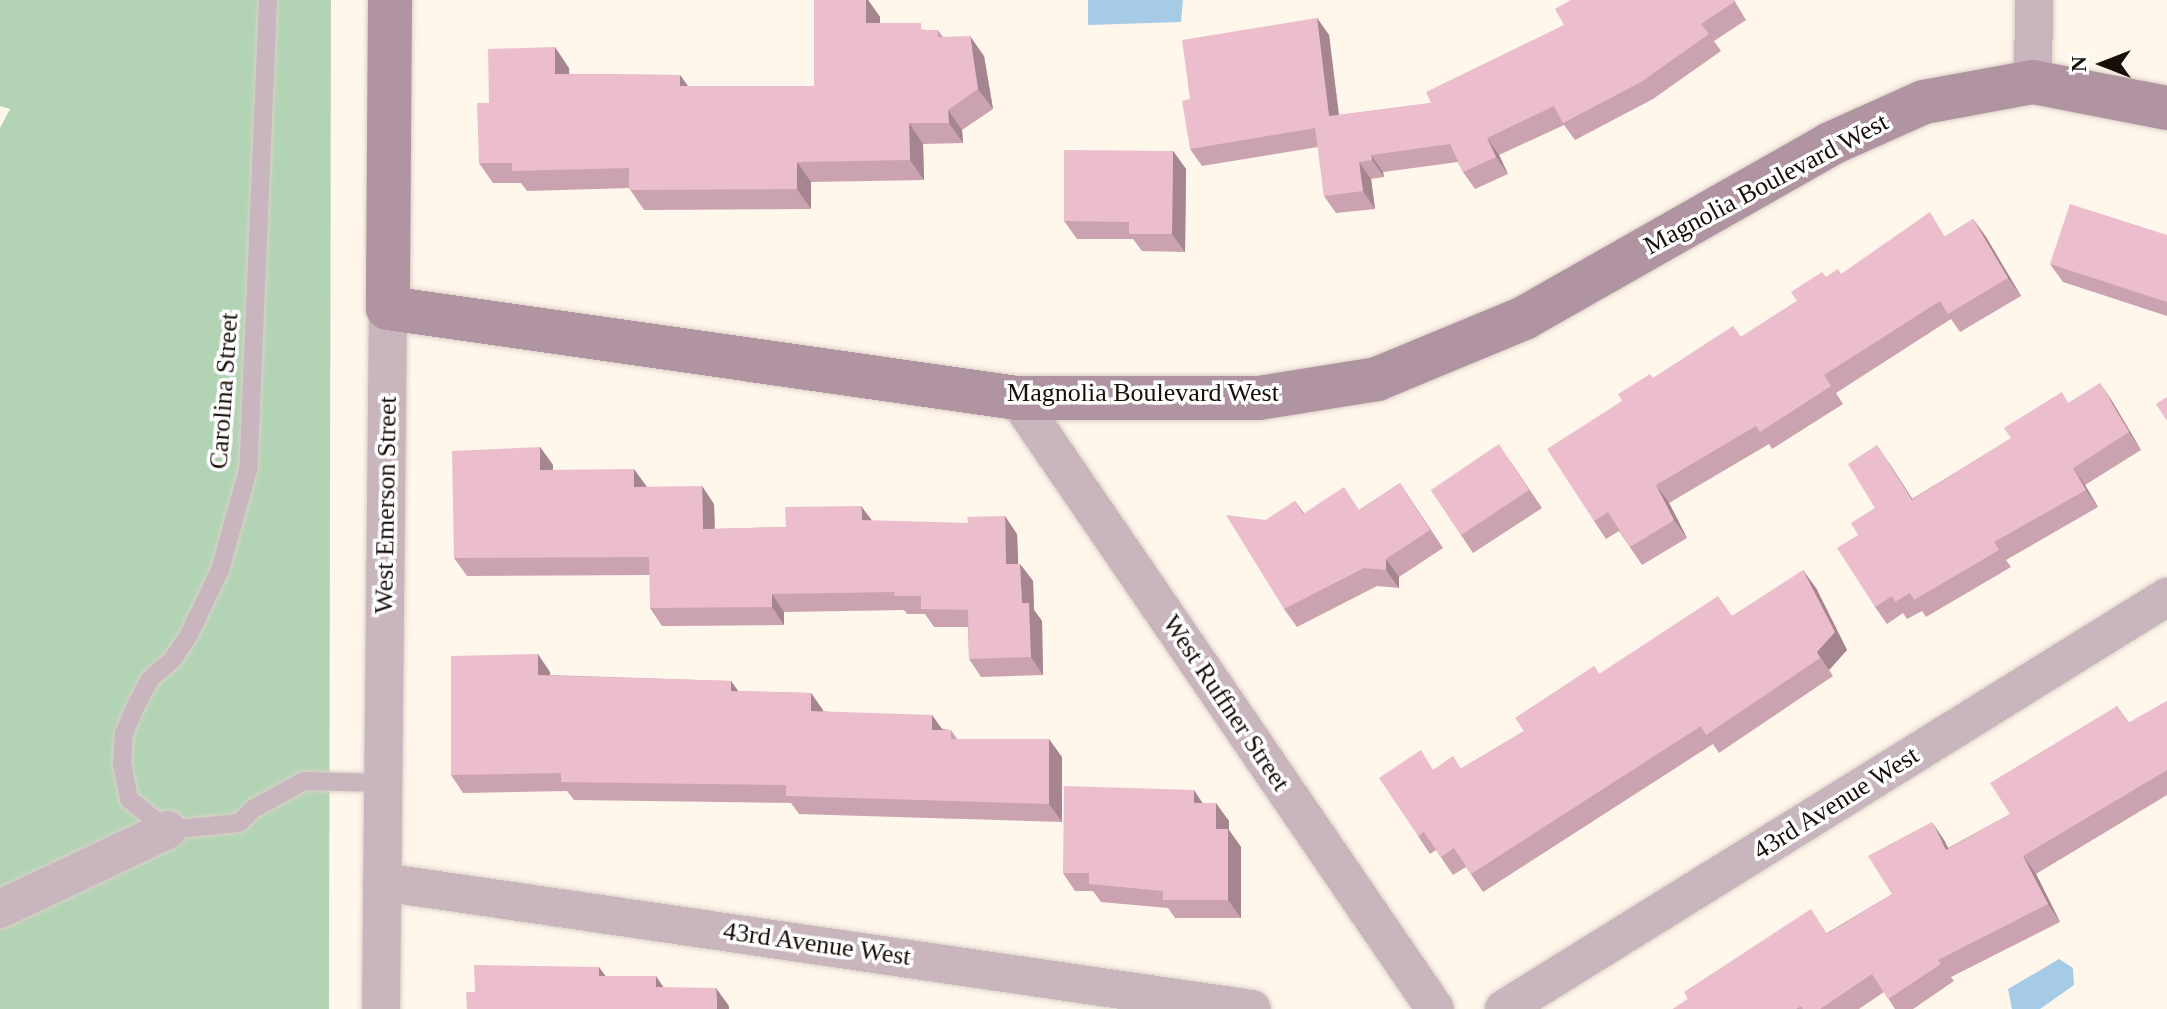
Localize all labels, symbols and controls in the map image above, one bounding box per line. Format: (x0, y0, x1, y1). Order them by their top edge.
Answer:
north arrow (2063, 24, 2143, 104)
text: N (2066, 56, 2091, 72)
street label: Magnolia Boulevard West (1638, 106, 1894, 262)
street label: Carolina Street (203, 312, 245, 470)
street label: Magnolia Boulevard West (1007, 377, 1279, 409)
street label: West Emerson Street (369, 396, 403, 614)
street label: West Ruffner Street (1156, 609, 1296, 797)
street label: 43rd Avenue West (1747, 739, 1925, 867)
street label: 43rd Avenue West (720, 915, 914, 973)

